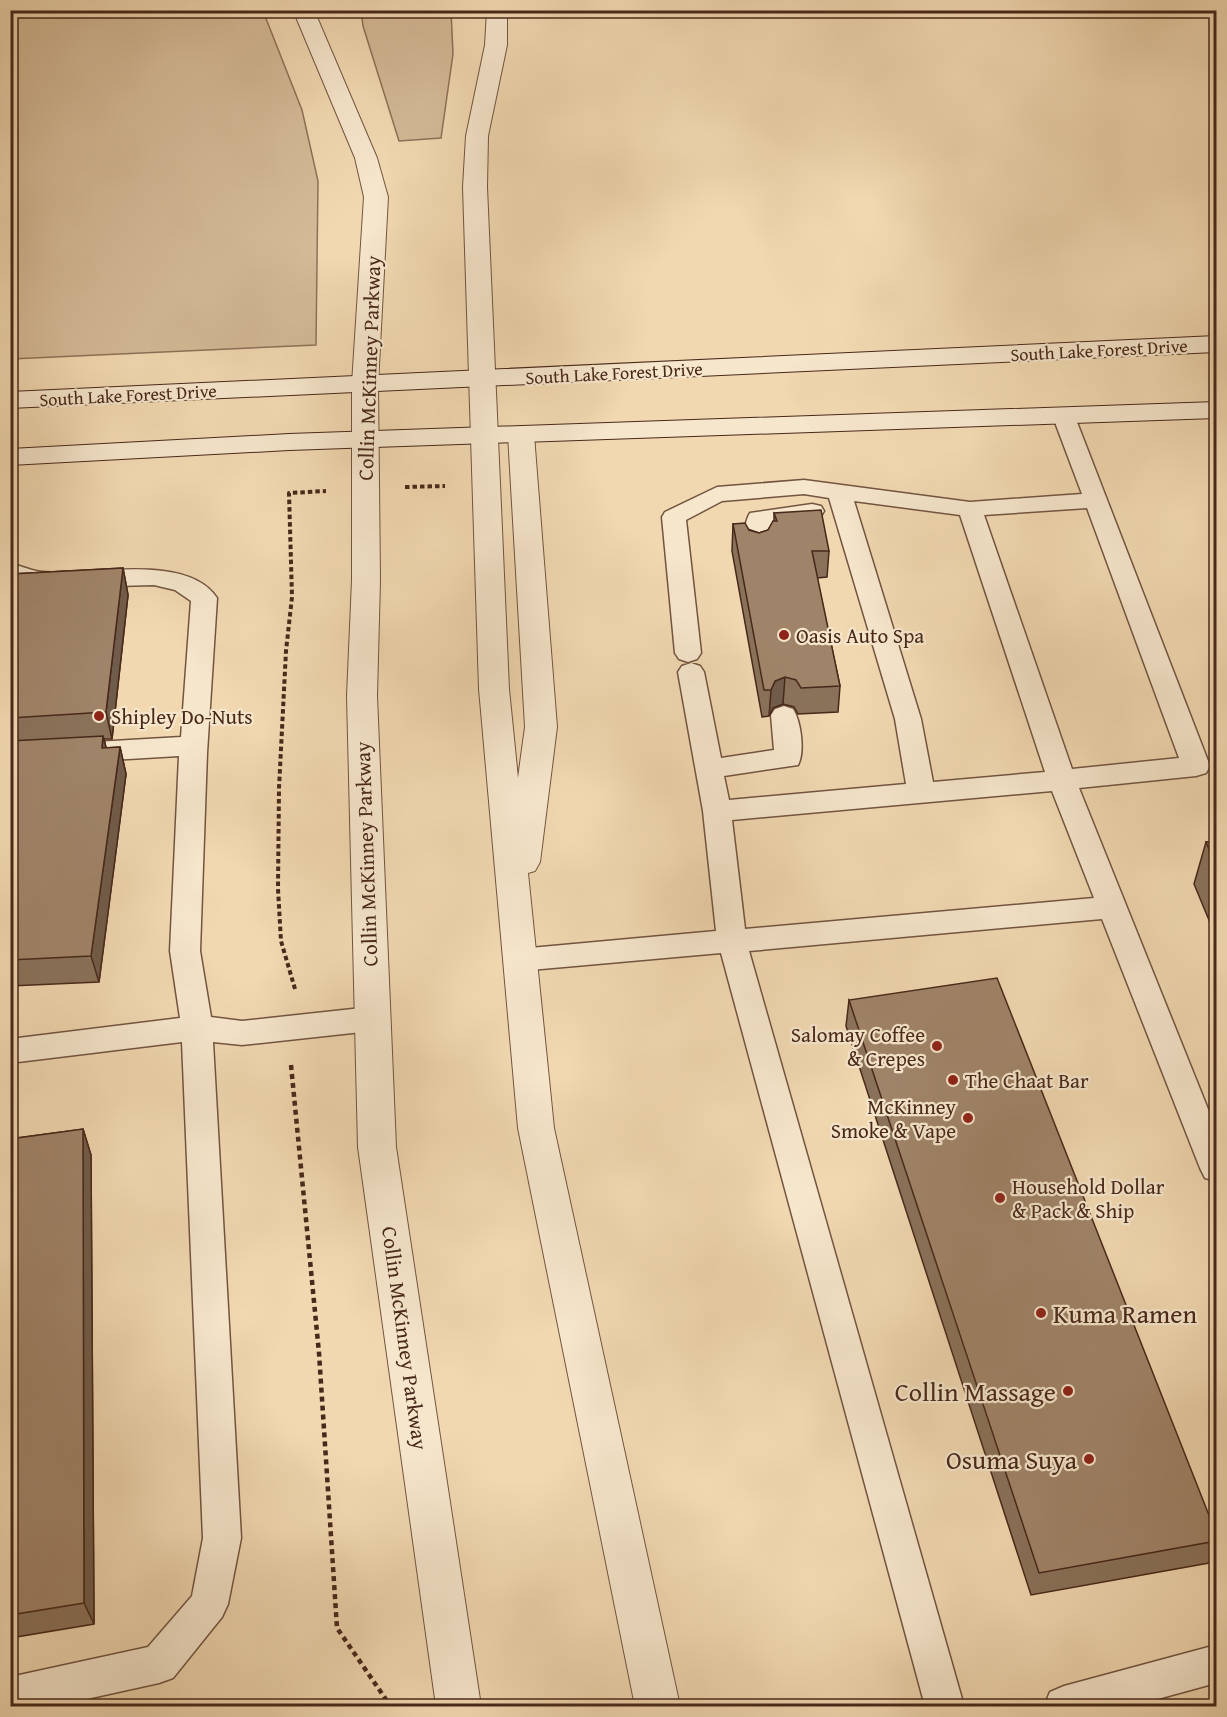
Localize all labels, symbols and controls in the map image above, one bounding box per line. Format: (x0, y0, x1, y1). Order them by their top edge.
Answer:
street label: Collin McKinney Parkway (350, 254, 388, 481)
street label: South Lake Forest Drive (1010, 332, 1188, 368)
street label: South Lake Forest Drive (525, 355, 703, 391)
street label: South Lake Forest Drive (39, 377, 217, 413)
place label: Oasis Auto Spa (796, 620, 924, 651)
marker: Oasis Auto Spa (777, 628, 791, 642)
place label: Shipley Do-Nuts (111, 701, 253, 732)
marker: Shipley Do-Nuts (92, 709, 106, 723)
street label: Collin McKinney Parkway (347, 740, 385, 967)
place label: Salomay Coffee & Crepes (791, 1019, 925, 1074)
marker: Salomay Coffee & Crepes (930, 1039, 944, 1053)
place label: The Chaat Bar (965, 1065, 1089, 1096)
marker: The Chaat Bar (946, 1073, 960, 1087)
place label: McKinney Smoke & Vape (831, 1091, 957, 1146)
marker: McKinney Smoke & Vape (961, 1111, 975, 1125)
place label: Household Dollar & Pack & Ship (1012, 1171, 1165, 1226)
marker: Household Dollar & Pack & Ship (993, 1191, 1007, 1205)
street label: Collin McKinney Parkway (374, 1224, 436, 1452)
place label: Kuma Ramen (1053, 1294, 1197, 1333)
marker: Kuma Ramen (1034, 1306, 1048, 1320)
place label: Collin Massage (895, 1372, 1056, 1411)
marker: Collin Massage (1061, 1384, 1075, 1398)
place label: Osuma Suya (946, 1440, 1078, 1479)
marker: Osuma Suya (1082, 1452, 1096, 1466)

